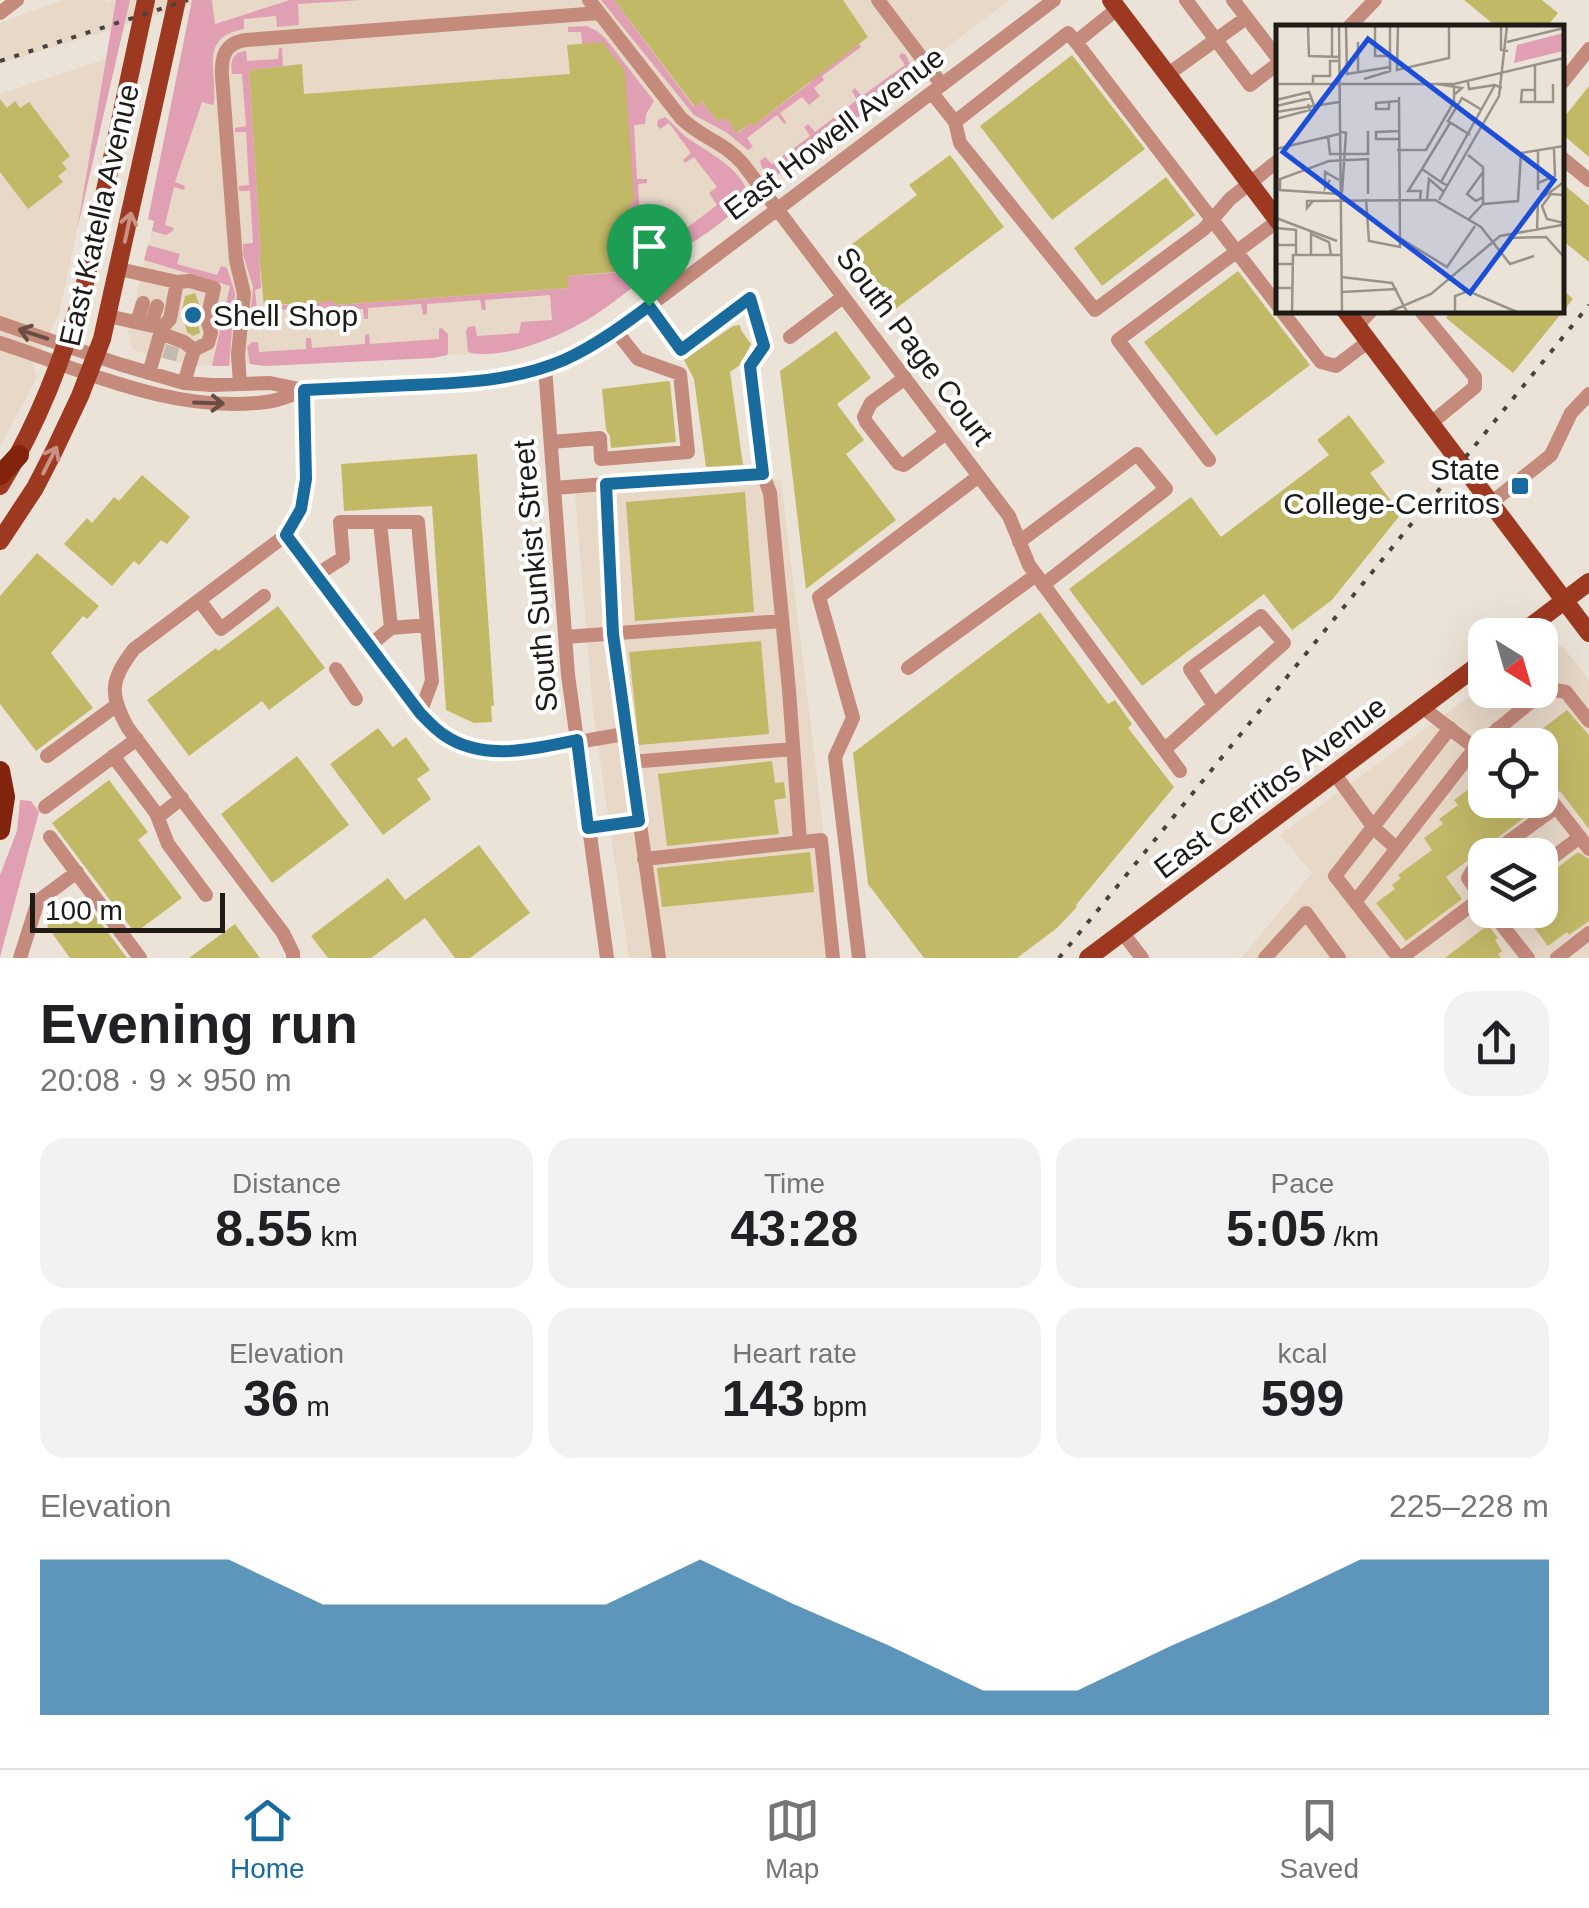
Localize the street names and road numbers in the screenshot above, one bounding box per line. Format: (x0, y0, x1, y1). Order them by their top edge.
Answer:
street label: East Howell Avenue (718, 40, 950, 226)
street label: East Katella Avenue (53, 81, 145, 349)
street label: South Page Court (830, 241, 1000, 452)
street label: South Sunkist Street (507, 438, 563, 714)
street label: East Cerritos Avenue (1148, 689, 1392, 885)

